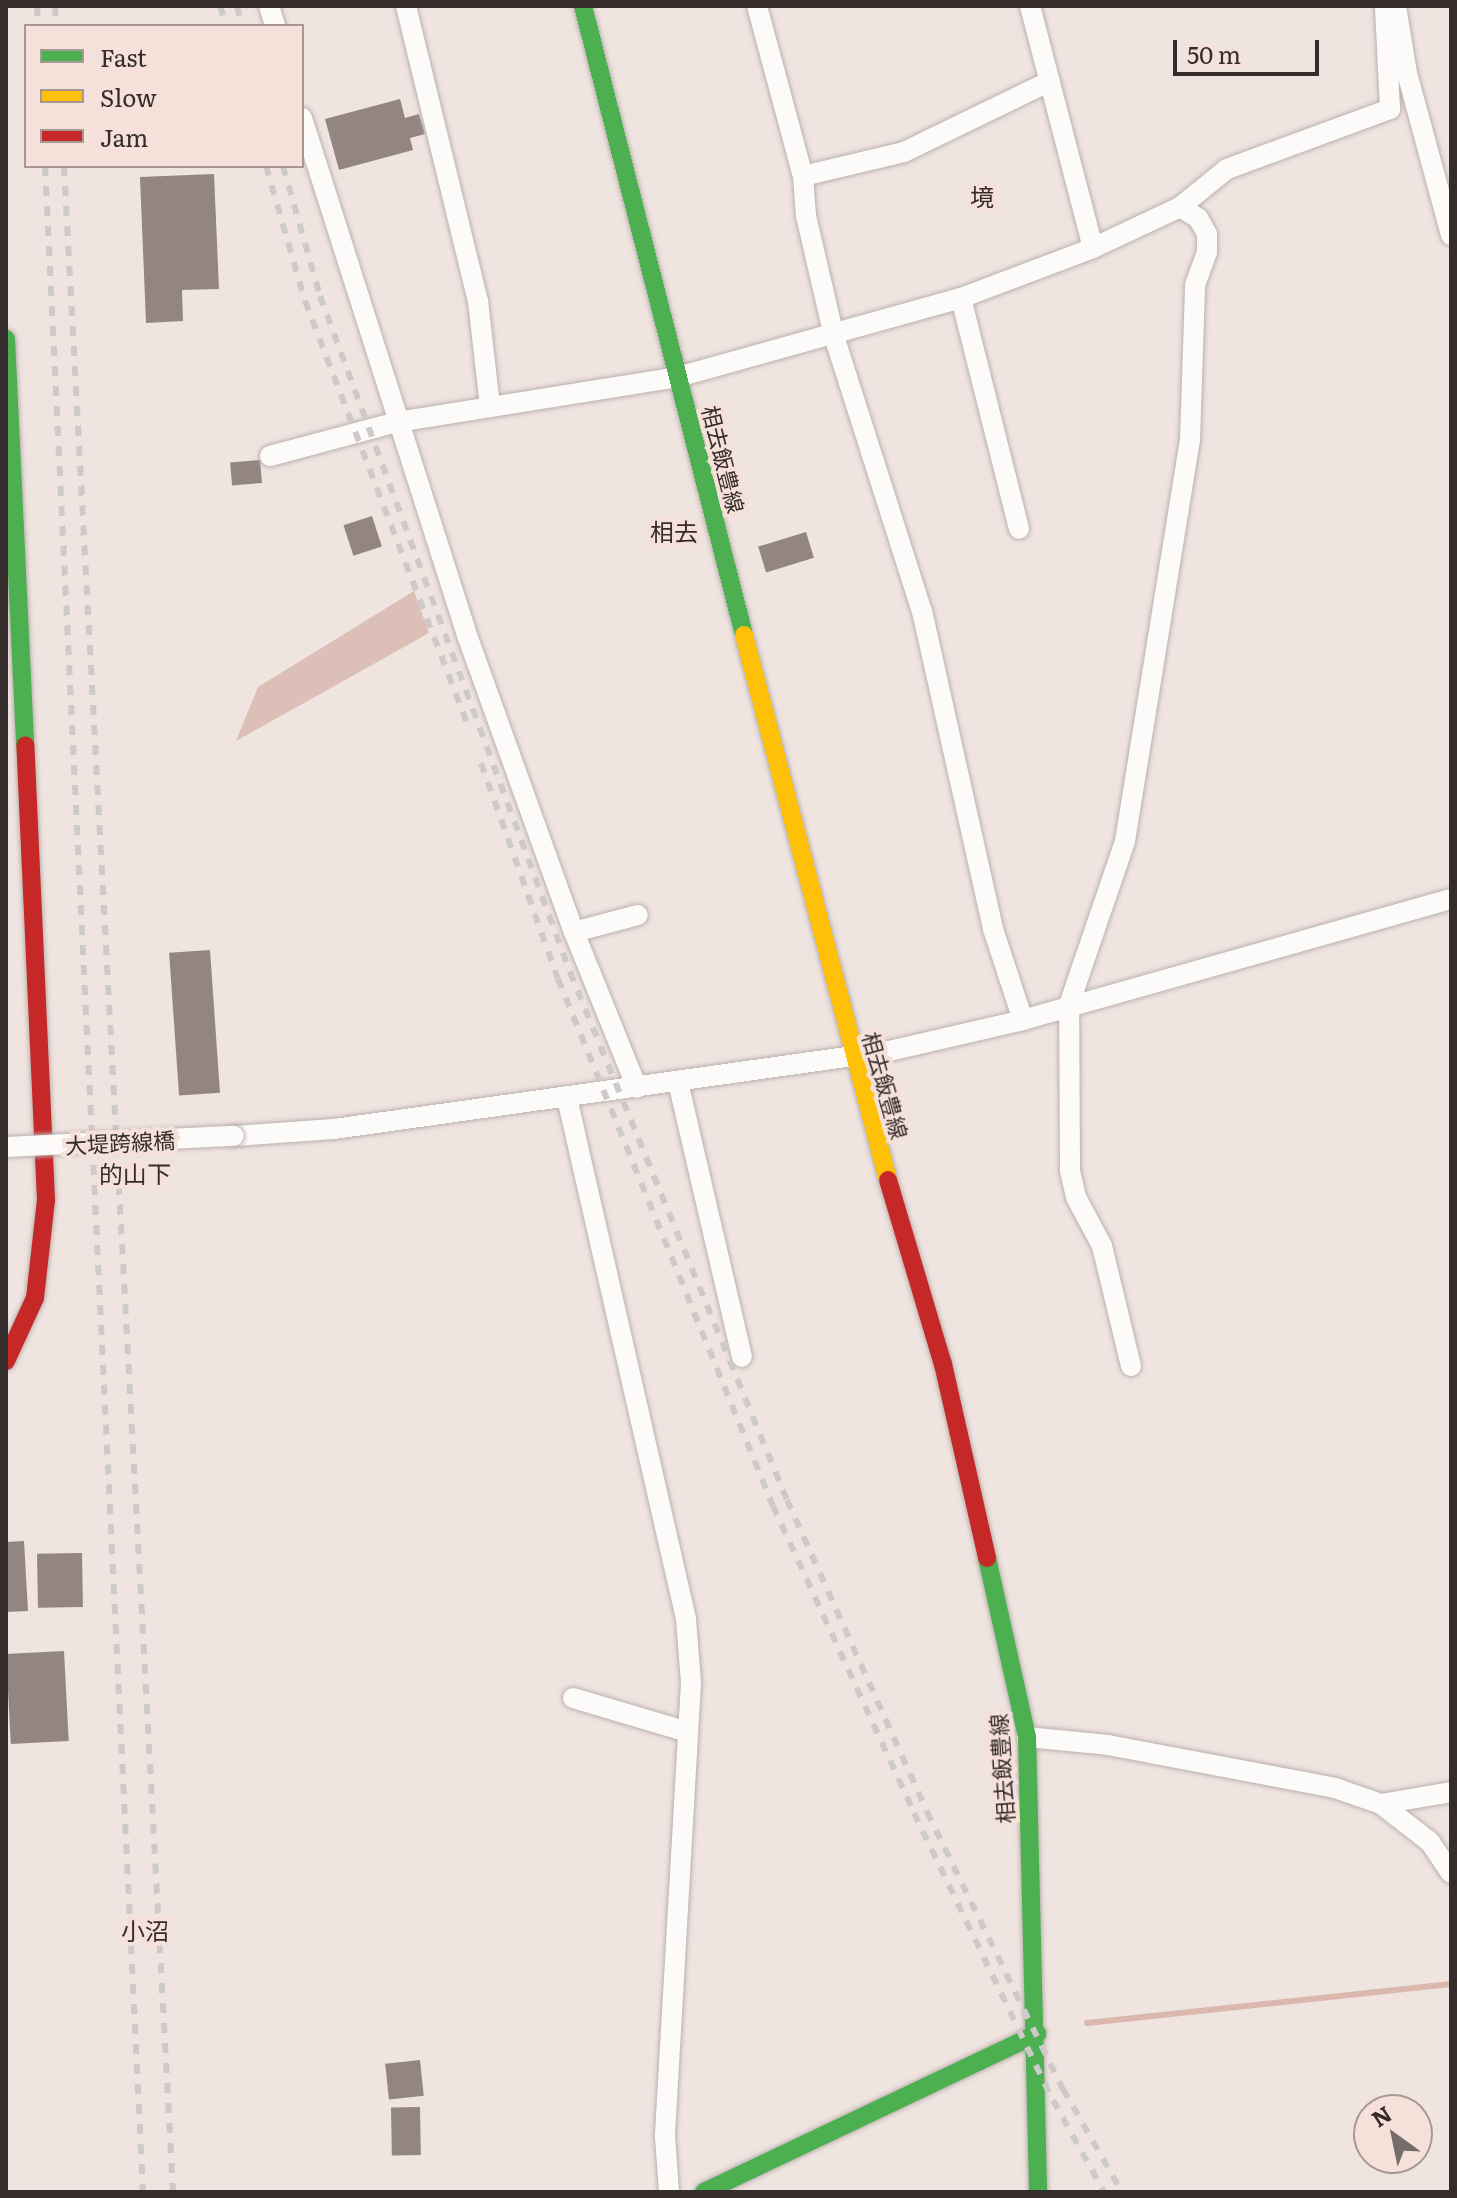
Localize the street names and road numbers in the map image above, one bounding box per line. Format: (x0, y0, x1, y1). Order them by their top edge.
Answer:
street label: 相去飯豊線 (698, 402, 750, 516)
street label: 相去飯豊線 (858, 1028, 914, 1142)
street label: 大堤跨線橋 (64, 1126, 176, 1158)
street label: 相去飯豊線 (984, 1713, 1018, 1825)

